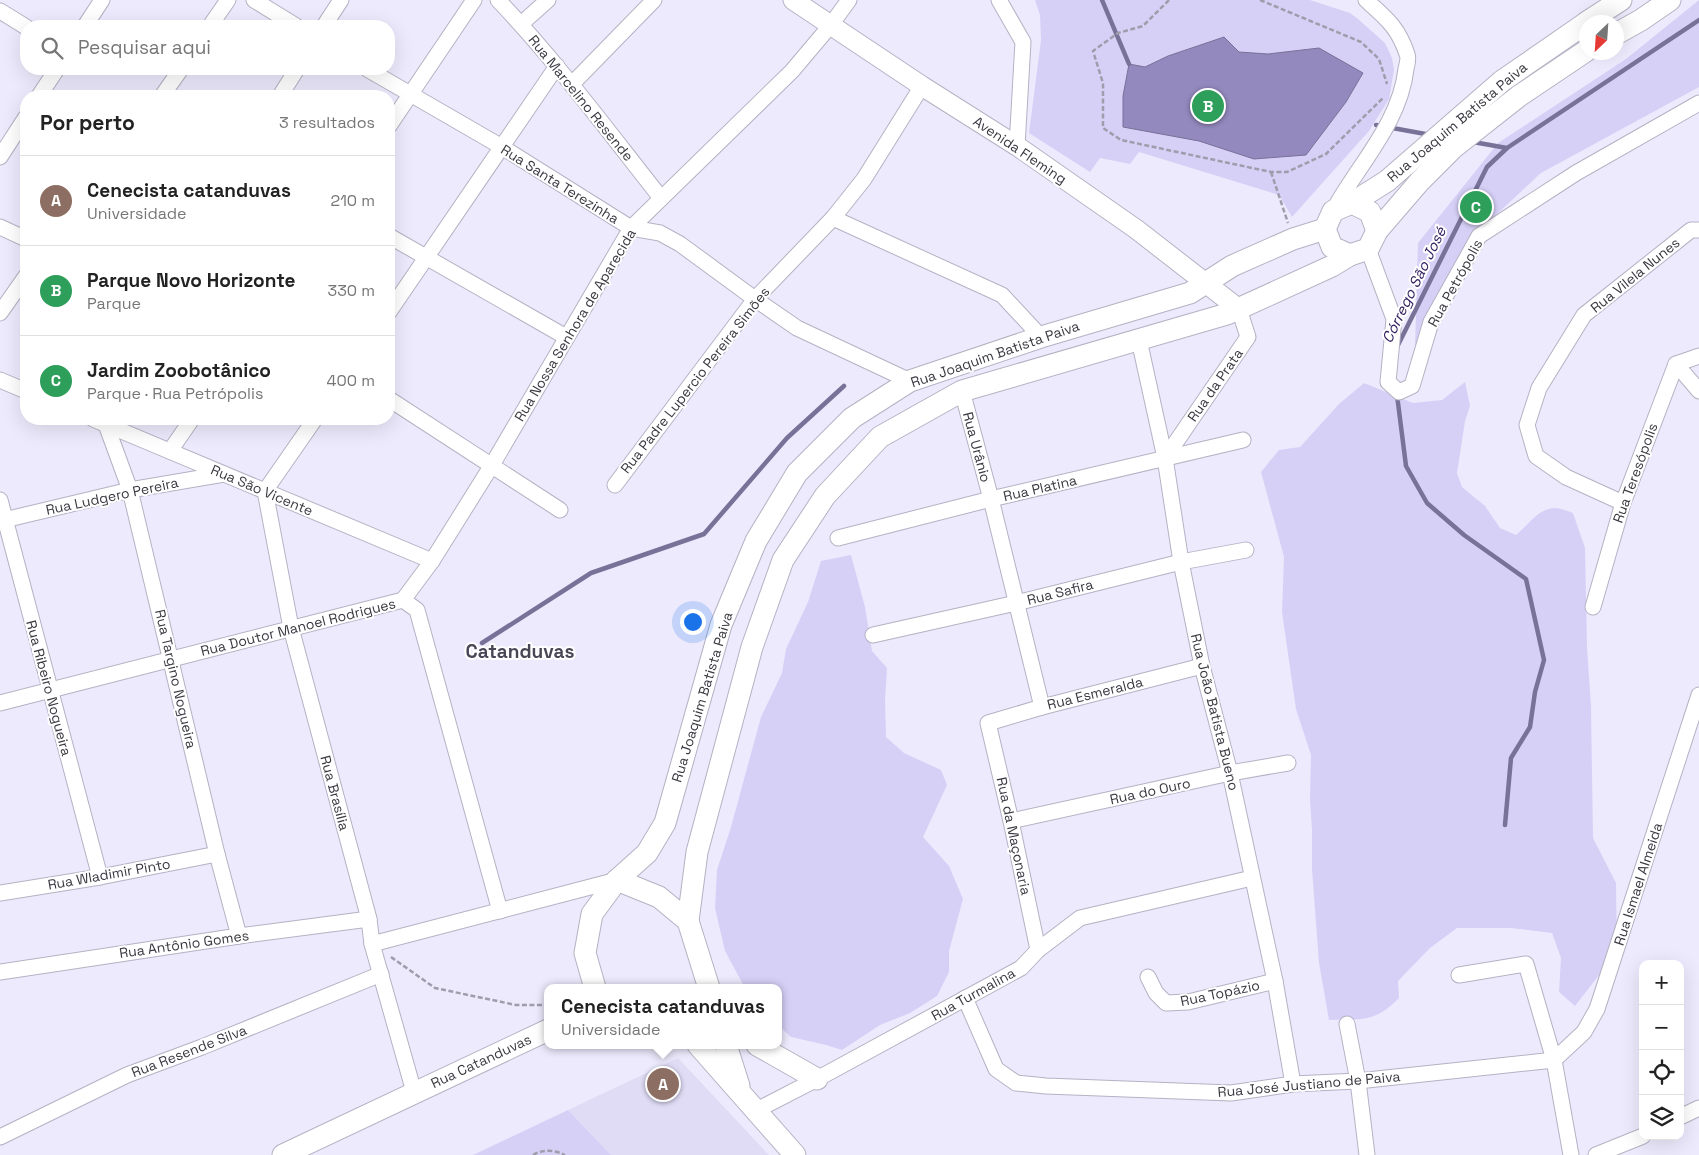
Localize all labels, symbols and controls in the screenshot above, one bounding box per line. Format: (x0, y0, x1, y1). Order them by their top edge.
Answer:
north arrow (1579, 15, 1624, 60)
search box (20, 20, 395, 75)
street label: Rua Marcelino Resende (525, 31, 637, 165)
icon: search (38, 34, 66, 62)
text: Pesquisar aqui (78, 35, 211, 60)
street label: Rua Joaquim Batista Paiva (1383, 58, 1531, 186)
pin: B (1192, 87, 1224, 125)
text: Por perto (40, 109, 135, 136)
text: 3 resultados (279, 112, 375, 133)
street label: Avenida Fleming (970, 112, 1070, 188)
street label: Rua Santa Terezinha (498, 140, 622, 228)
text: Cenecista catanduvas (87, 178, 291, 203)
pin: C (1460, 188, 1492, 226)
text: A (51, 190, 61, 211)
text: 210 m (331, 190, 375, 211)
text: Universidade (87, 203, 186, 224)
water label: Córrego São José (1377, 223, 1450, 346)
street label: Rua Nossa Senhora de Aparecida (510, 225, 640, 425)
street label: Rua Vilela Nunes (1587, 233, 1683, 317)
street label: Rua Petrópolis (1424, 236, 1486, 330)
text: Parque Novo Horizonte (87, 268, 295, 293)
text: B (51, 280, 61, 301)
text: 330 m (328, 280, 375, 301)
street label: Rua Padre Lupercio Pereira Simões (617, 283, 773, 477)
text: Parque (87, 293, 141, 314)
street label: Rua Joaquim Batista Paiva (908, 317, 1082, 391)
street label: Rua da Prata (1183, 345, 1247, 425)
text: Jardim Zoobotânico (87, 358, 271, 383)
text: C (51, 370, 61, 391)
text: 400 m (327, 370, 375, 391)
text: Parque · Rua Petrópolis (87, 383, 263, 404)
street label: Rua Urânio (959, 410, 995, 484)
street label: Rua Teresópolis (1609, 421, 1661, 525)
street label: Rua São Vicente (208, 460, 316, 520)
street label: Rua Platina (1001, 471, 1079, 505)
street label: Rua Ludgero Pereira (44, 473, 180, 519)
street label: Rua Safira (1025, 575, 1095, 609)
street label: Rua Doutor Manoel Rodrigues (199, 594, 397, 660)
street label: Rua Targino Nogueira (151, 608, 201, 750)
your location (680, 609, 706, 635)
street label: Rua Joaquim Batista Paiva (667, 610, 737, 784)
street label: Rua Ribeiro Nogueira (22, 618, 76, 758)
street label: Rua João Batista Bueno (1187, 632, 1243, 792)
district label: Catanduvas (466, 639, 574, 664)
street label: Rua Esmeralda (1045, 672, 1145, 714)
street label: Rua Brasília (316, 753, 354, 833)
street label: Rua do Ouro (1108, 774, 1192, 808)
street label: Rua da Maçonaria (993, 775, 1035, 897)
street label: Rua Ismael Almeida (1610, 820, 1666, 948)
street label: Rua Wladimir Pinto (46, 854, 172, 894)
street label: Rua Antônio Gomes (118, 926, 250, 962)
map controls (1639, 960, 1684, 1140)
button: + (1639, 960, 1684, 1005)
street label: Rua Turmalina (928, 964, 1018, 1024)
street label: Rua Topázio (1179, 976, 1261, 1010)
popup (544, 984, 782, 1049)
text: Cenecista catanduvas (561, 994, 765, 1019)
button: − (1639, 1005, 1684, 1050)
text: Universidade (561, 1019, 660, 1040)
street label: Rua Resende Silva (129, 1021, 249, 1081)
street label: Rua Catanduvas (428, 1030, 534, 1092)
button: locate (1639, 1050, 1684, 1095)
pin: A (647, 1065, 679, 1103)
street label: Rua José Justiano de Paiva (1217, 1067, 1401, 1101)
button: layers (1639, 1095, 1684, 1140)

